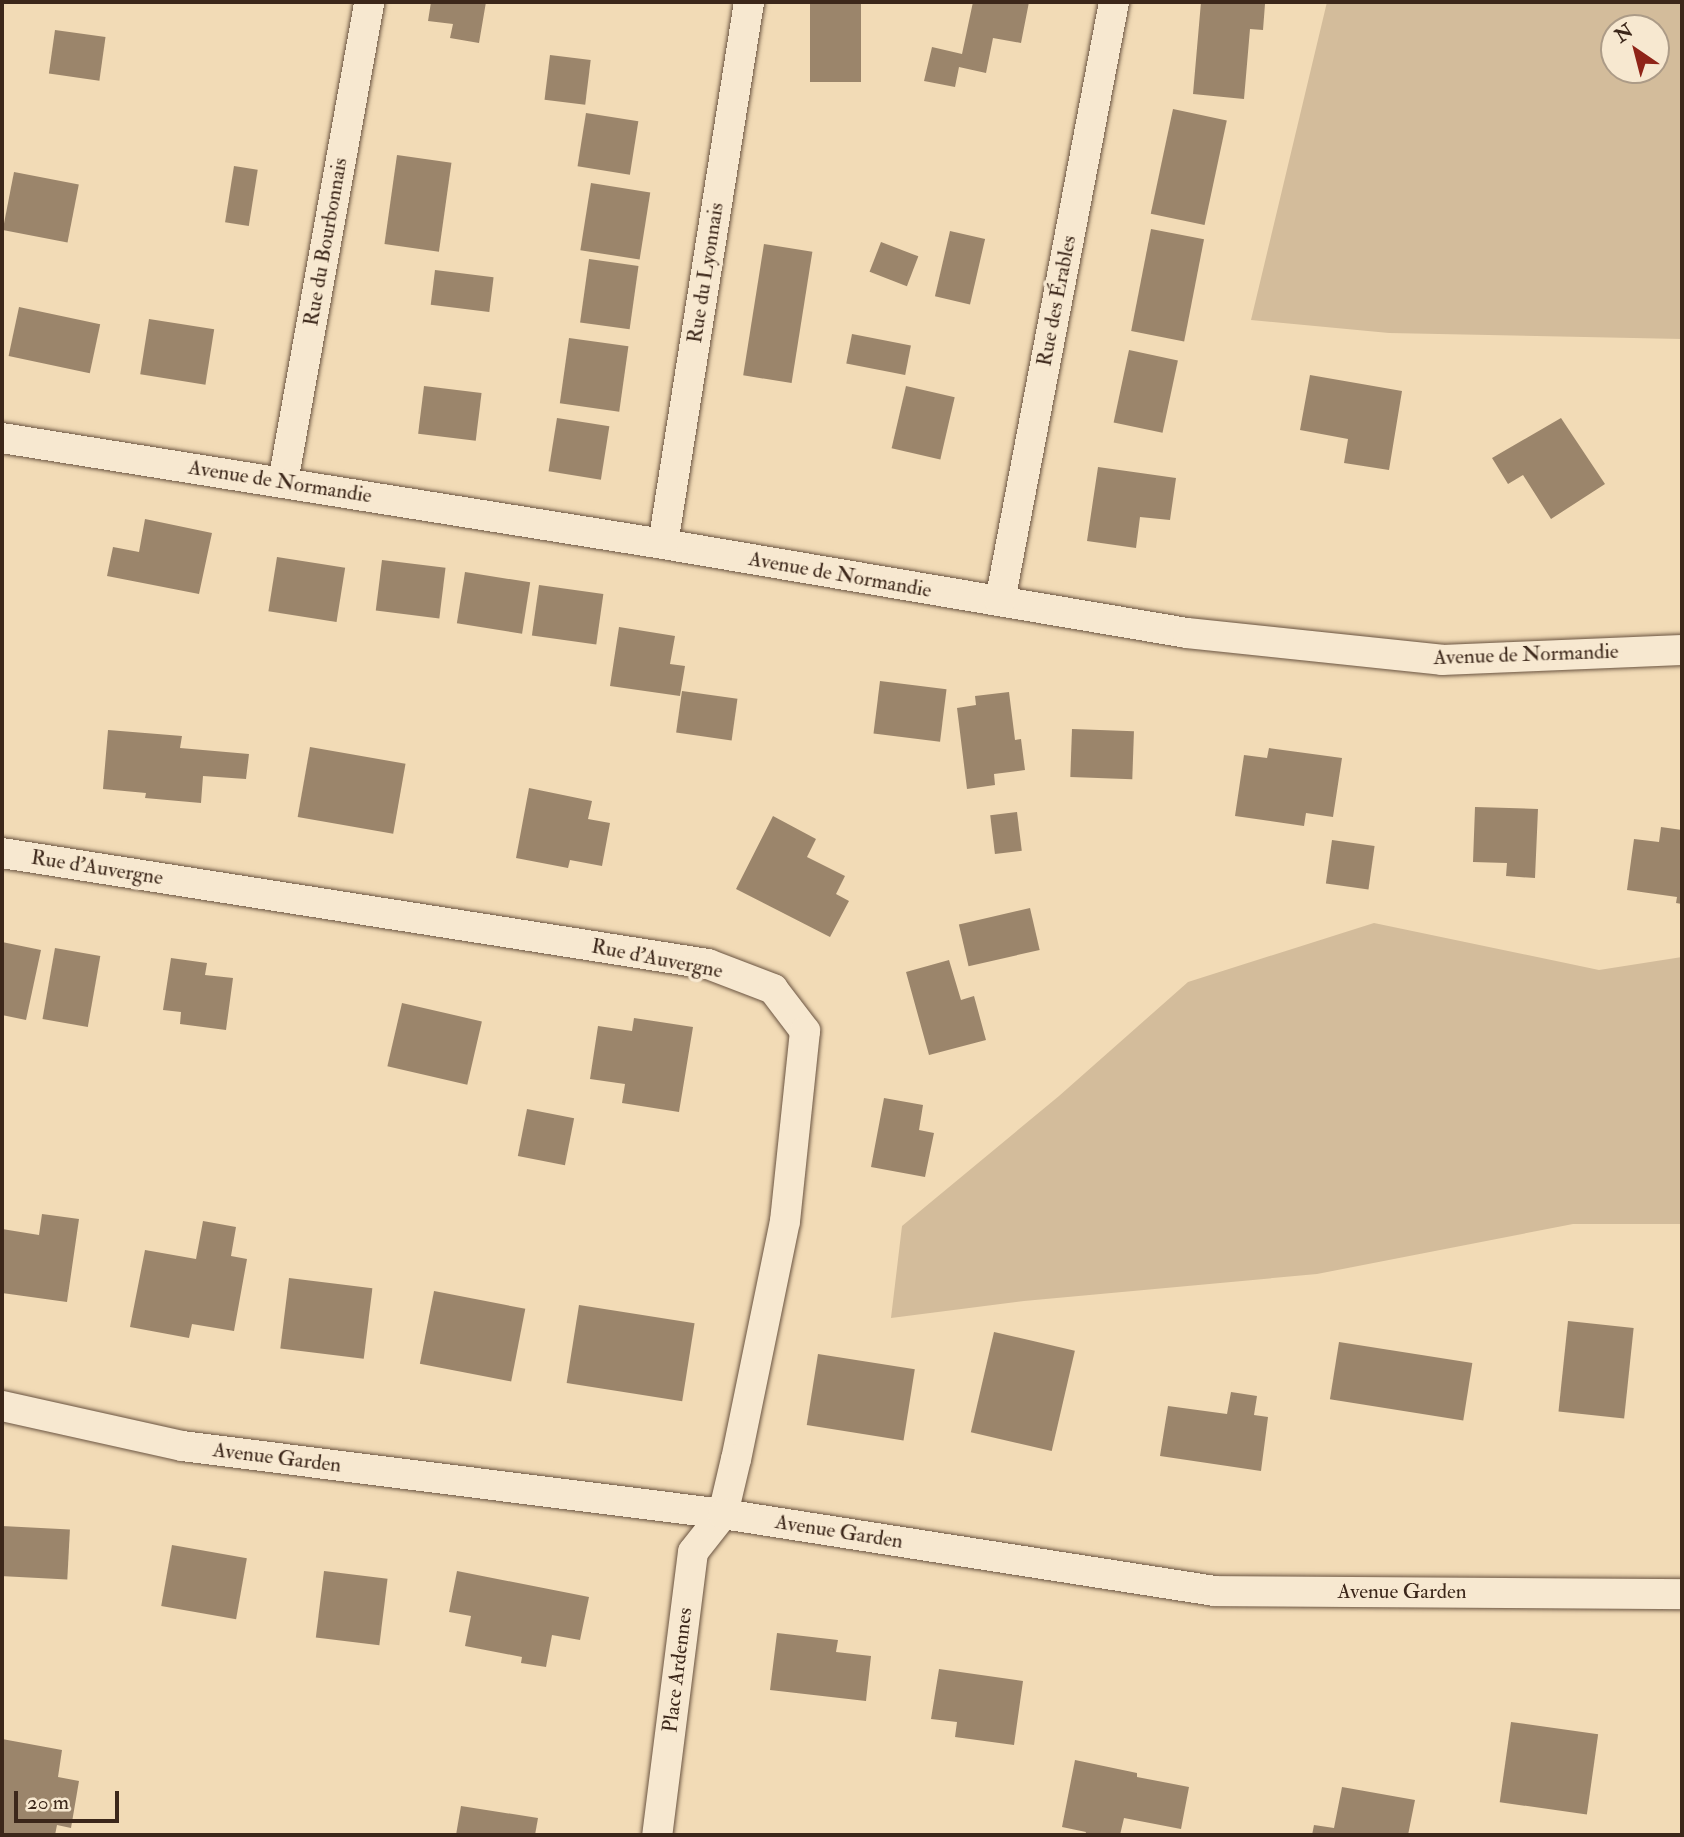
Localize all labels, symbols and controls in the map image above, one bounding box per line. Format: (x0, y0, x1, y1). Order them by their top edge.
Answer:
north arrow (1600, 14, 1670, 84)
text: N (1610, 19, 1638, 48)
street label: Rue du Bourbonnais (299, 156, 353, 328)
street label: Rue du Lyonnais (682, 201, 730, 345)
street label: Rue des Érables (1032, 233, 1082, 369)
street label: Avenue de Normandie (187, 455, 373, 509)
street label: Avenue de Normandie (747, 547, 933, 603)
street label: Avenue de Normandie (1433, 639, 1619, 671)
street label: Rue d'Auvergne (29, 845, 165, 891)
street label: Rue d'Auvergne (589, 934, 725, 984)
street label: Avenue Garden (211, 1438, 343, 1478)
street label: Avenue Garden (773, 1509, 905, 1555)
street label: Avenue Garden (1337, 1579, 1467, 1605)
street label: Place Ardennes (658, 1606, 698, 1734)
scale bar (18, 1778, 122, 1822)
text: 20 m (27, 1789, 69, 1816)

